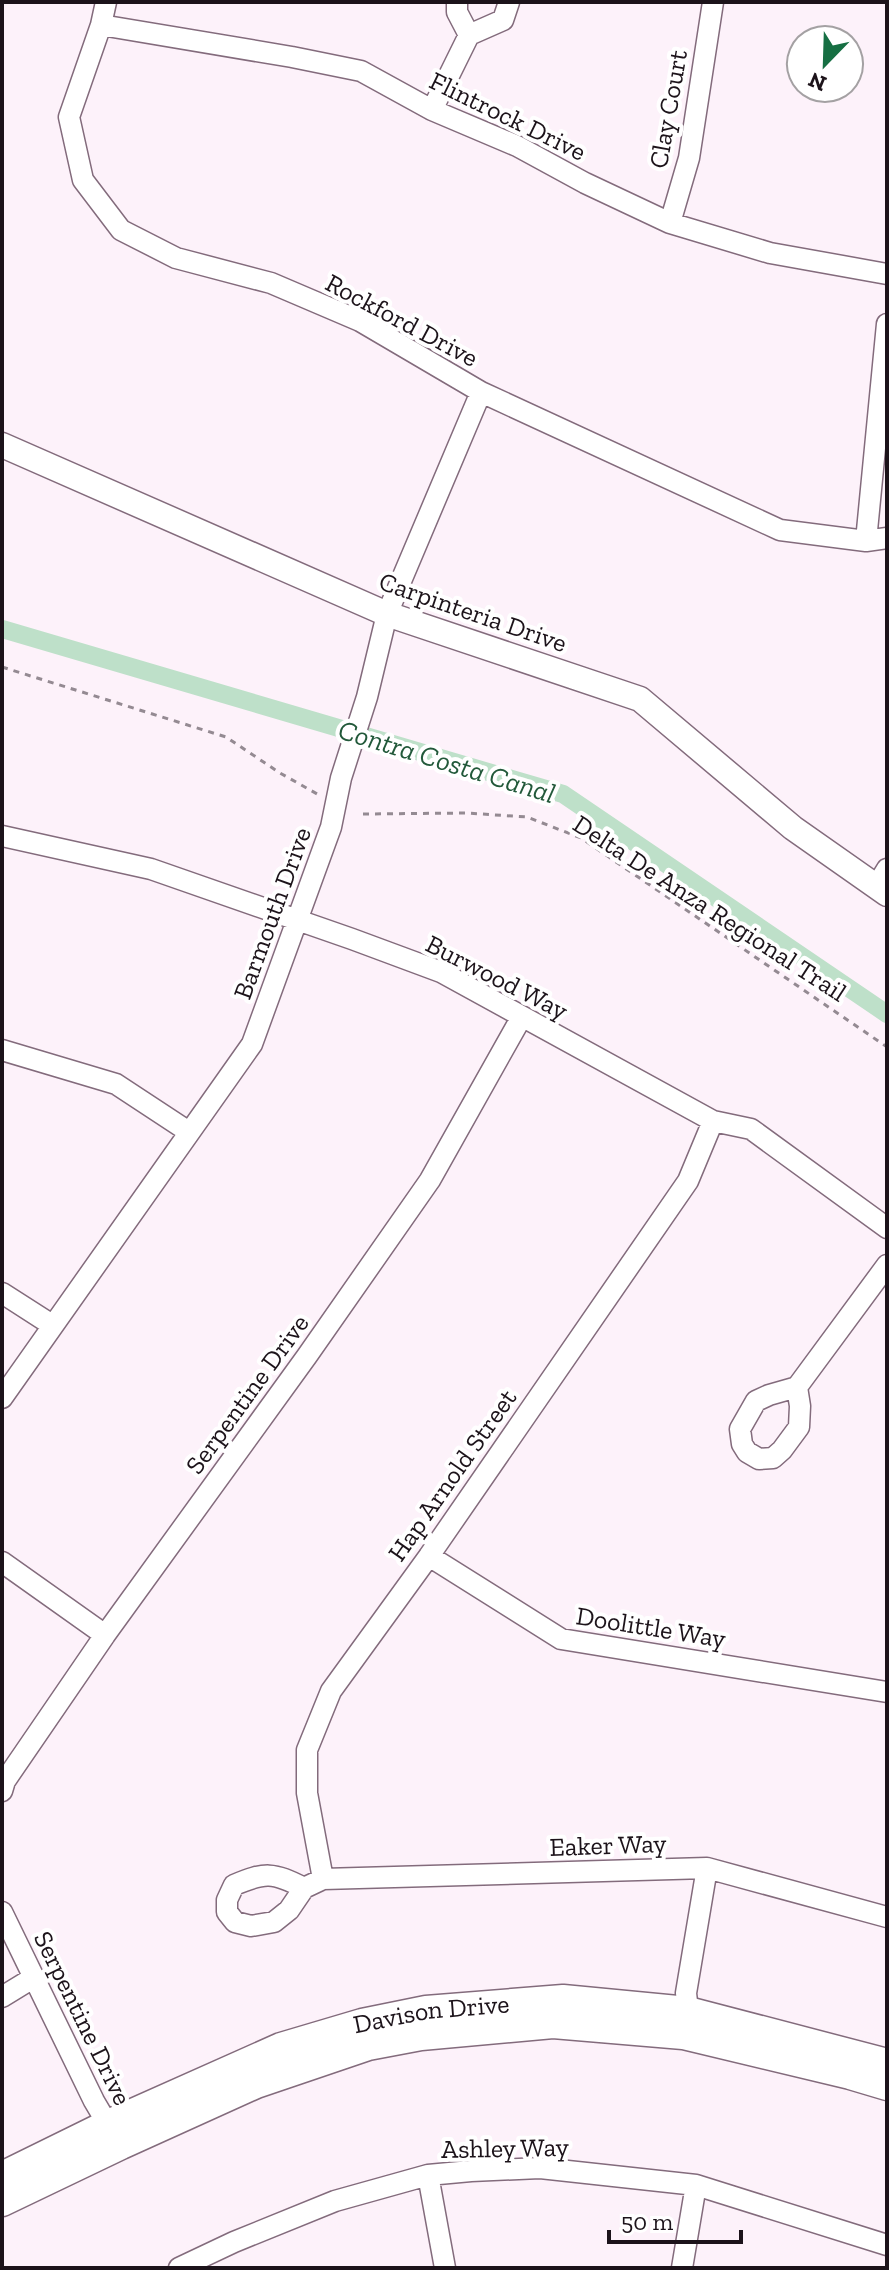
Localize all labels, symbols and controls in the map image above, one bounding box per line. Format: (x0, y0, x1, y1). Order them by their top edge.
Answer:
north arrow (785, 24, 865, 104)
street label: Clay Court (642, 47, 694, 171)
street label: Flintrock Drive (425, 64, 591, 168)
text: N (804, 66, 830, 98)
street label: Rockford Drive (320, 266, 484, 374)
street label: Carpinteria Drive (375, 565, 571, 659)
water label: Contra Costa Canal (334, 713, 559, 810)
street label: Delta De Anza Regional Trail (567, 808, 853, 1008)
street label: Barmouth Drive (226, 823, 318, 1003)
street label: Burwood Way (421, 927, 574, 1027)
street label: Serpentine Drive (178, 1308, 316, 1480)
street label: Hap Arnold Street (381, 1382, 524, 1567)
street label: Doolittle Way (574, 1599, 729, 1655)
street label: Eaker Way (549, 1827, 668, 1863)
street label: Serpentine Drive (27, 1926, 139, 2110)
street label: Davison Drive (350, 1987, 511, 2040)
street label: Ashley Way (441, 2131, 570, 2165)
scale bar (609, 2194, 741, 2244)
text: 50 m (621, 2207, 674, 2236)

